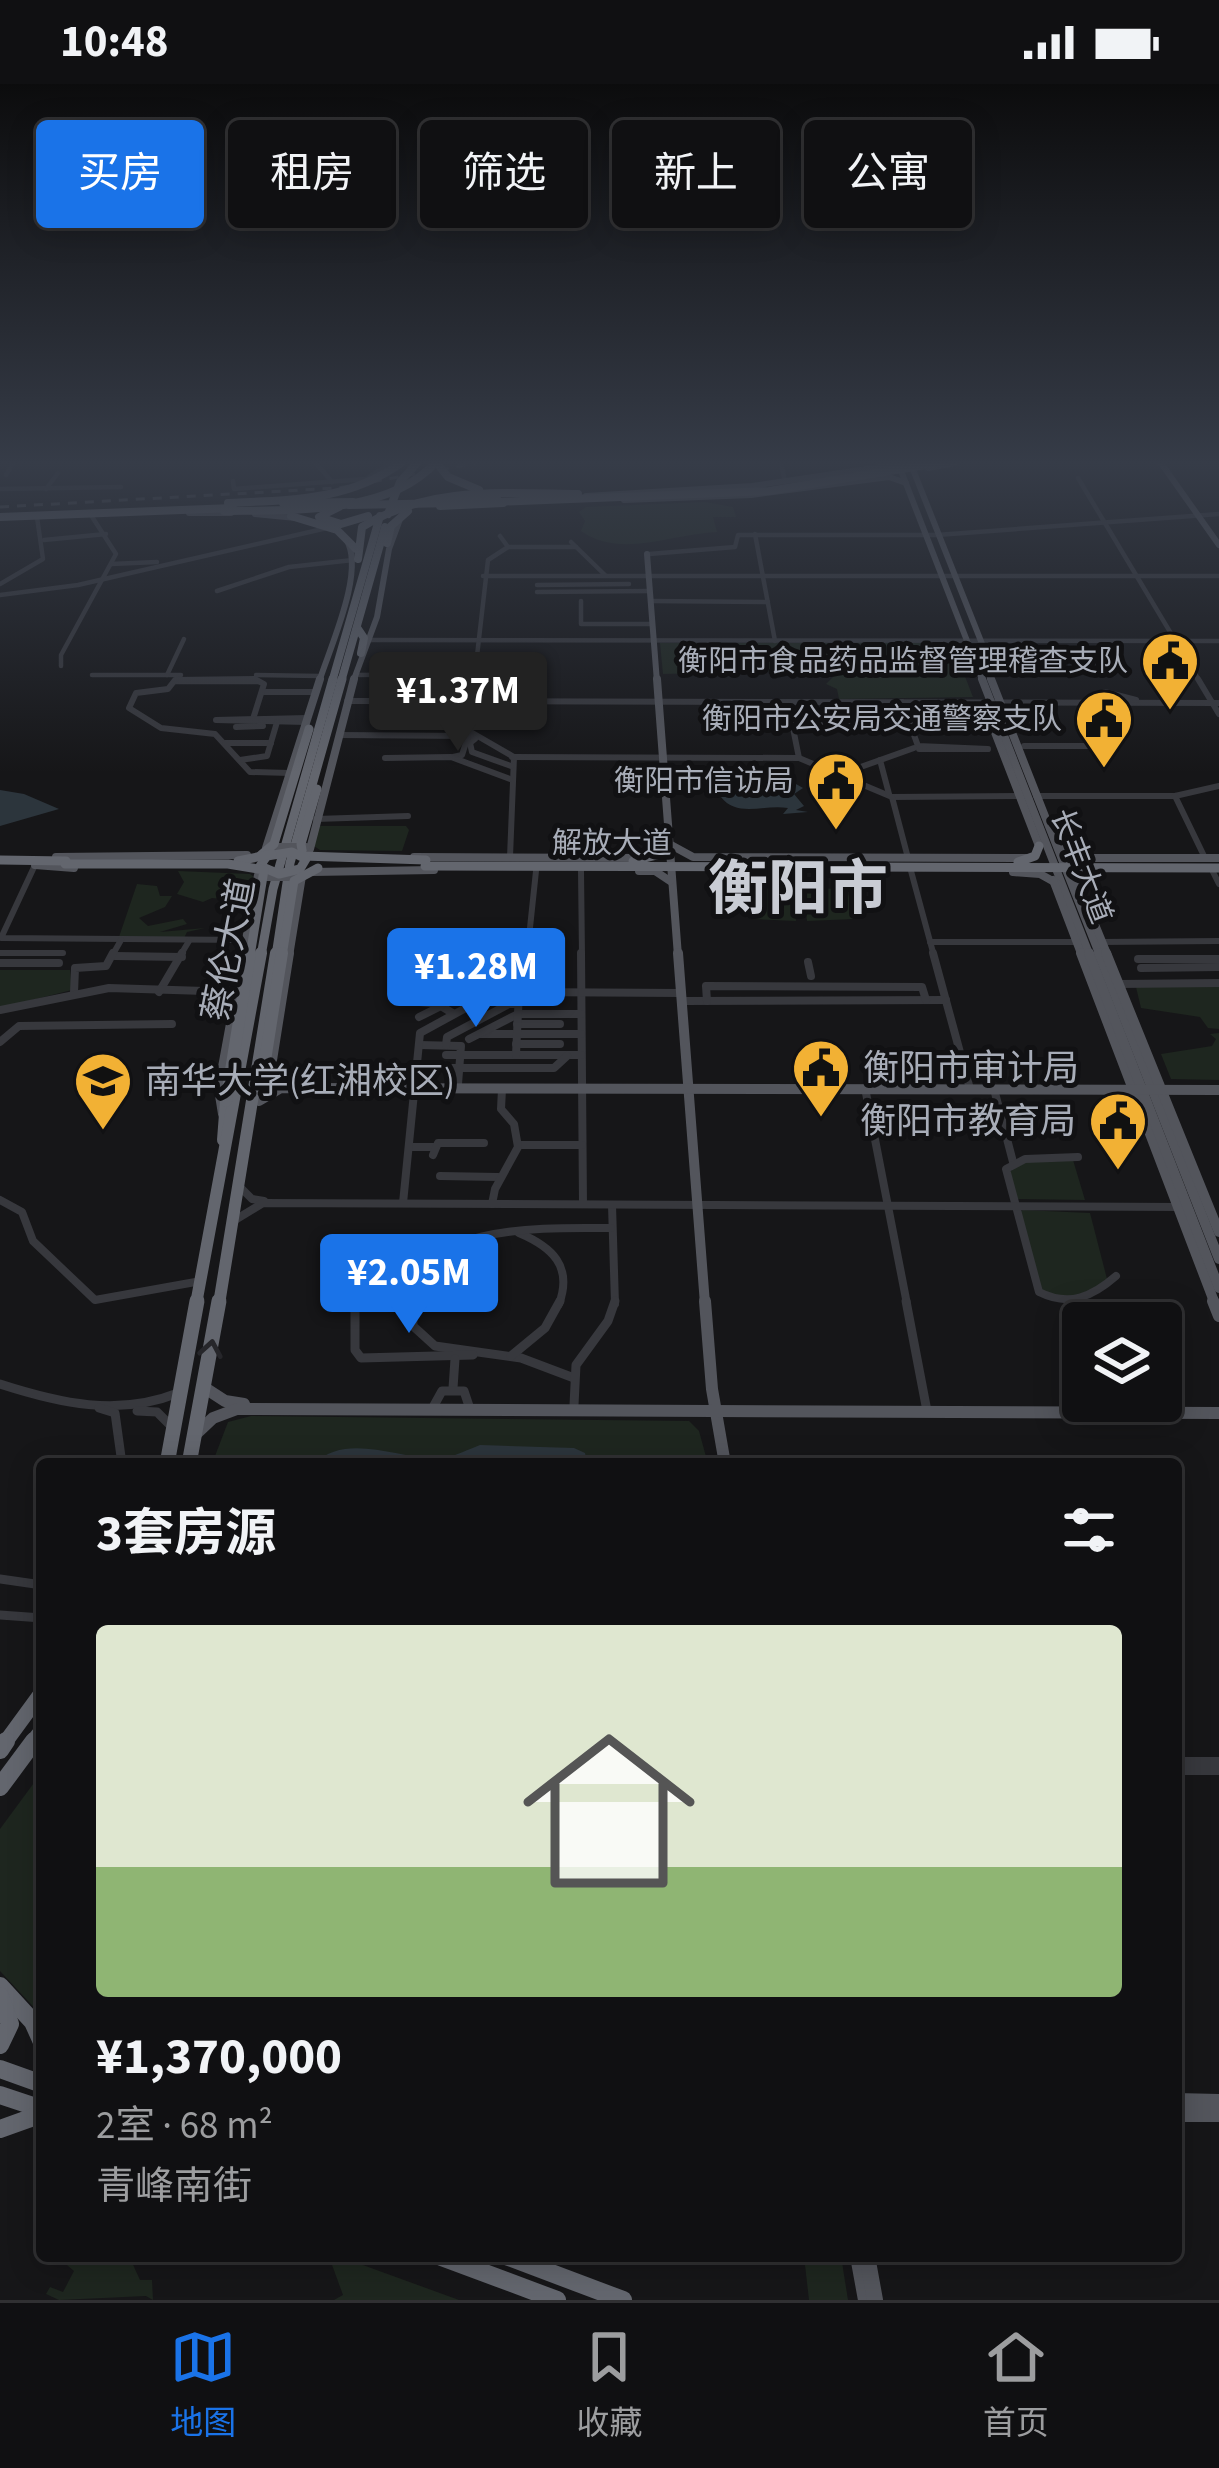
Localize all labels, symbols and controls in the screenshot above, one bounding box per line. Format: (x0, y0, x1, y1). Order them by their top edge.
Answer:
text: 10:48 (60, 10, 169, 74)
chip: 买房 (36, 120, 204, 228)
chip: 租房 (228, 120, 396, 228)
chip: 筛选 (420, 120, 588, 228)
chip: 新上 (612, 120, 780, 228)
chip: 公寓 (804, 120, 972, 228)
public building icon: 衡阳市食品药品监督管理稽查支队 (1139, 630, 1201, 712)
place label: 衡阳市食品药品监督管理稽查支队 (678, 640, 1128, 683)
pin: ¥1.37M (360, 652, 556, 754)
text: ¥1.37M (396, 663, 520, 719)
public building icon: 衡阳市公安局交通警察支队 (1073, 688, 1135, 770)
place label: 衡阳市公安局交通警察支队 (702, 698, 1062, 741)
public building icon: 衡阳市信访局 (805, 750, 867, 832)
place label: 衡阳市信访局 (614, 760, 794, 803)
street label: 长丰大道 (1039, 802, 1123, 930)
street label: 解放大道 (552, 822, 672, 865)
district label: 衡阳市 (708, 848, 888, 933)
street label: 蔡伦大道 (190, 874, 268, 1026)
pin: ¥1.28M (378, 928, 574, 1030)
text: ¥1.28M (414, 939, 538, 995)
public building icon: 衡阳市审计局 (790, 1037, 852, 1119)
place label: 衡阳市审计局 (863, 1043, 1079, 1094)
school or university icon: 南华大学(红湘校区) (72, 1050, 134, 1132)
place label: 南华大学(红湘校区) (145, 1056, 455, 1107)
public building icon: 衡阳市教育局 (1087, 1090, 1149, 1172)
place label: 衡阳市教育局 (860, 1096, 1076, 1147)
pin: ¥2.05M (311, 1234, 507, 1336)
text: ¥2.05M (347, 1245, 471, 1301)
map controls (1062, 1302, 1182, 1422)
button: layers (1062, 1302, 1182, 1422)
one-way arrow (198, 1340, 223, 1360)
icon: filters (1056, 1497, 1122, 1563)
text: 3套房源 (96, 1498, 276, 1570)
icon: home (501, 1703, 717, 1919)
text: ¥1,370,000 (96, 2021, 342, 2093)
text: 2室 · 68 m² (96, 2098, 273, 2154)
text: 青峰南街 (96, 2159, 252, 2215)
tab: 地图 (170, 2324, 236, 2447)
tab: 收藏 (576, 2324, 642, 2447)
tab: 首页 (983, 2324, 1049, 2447)

